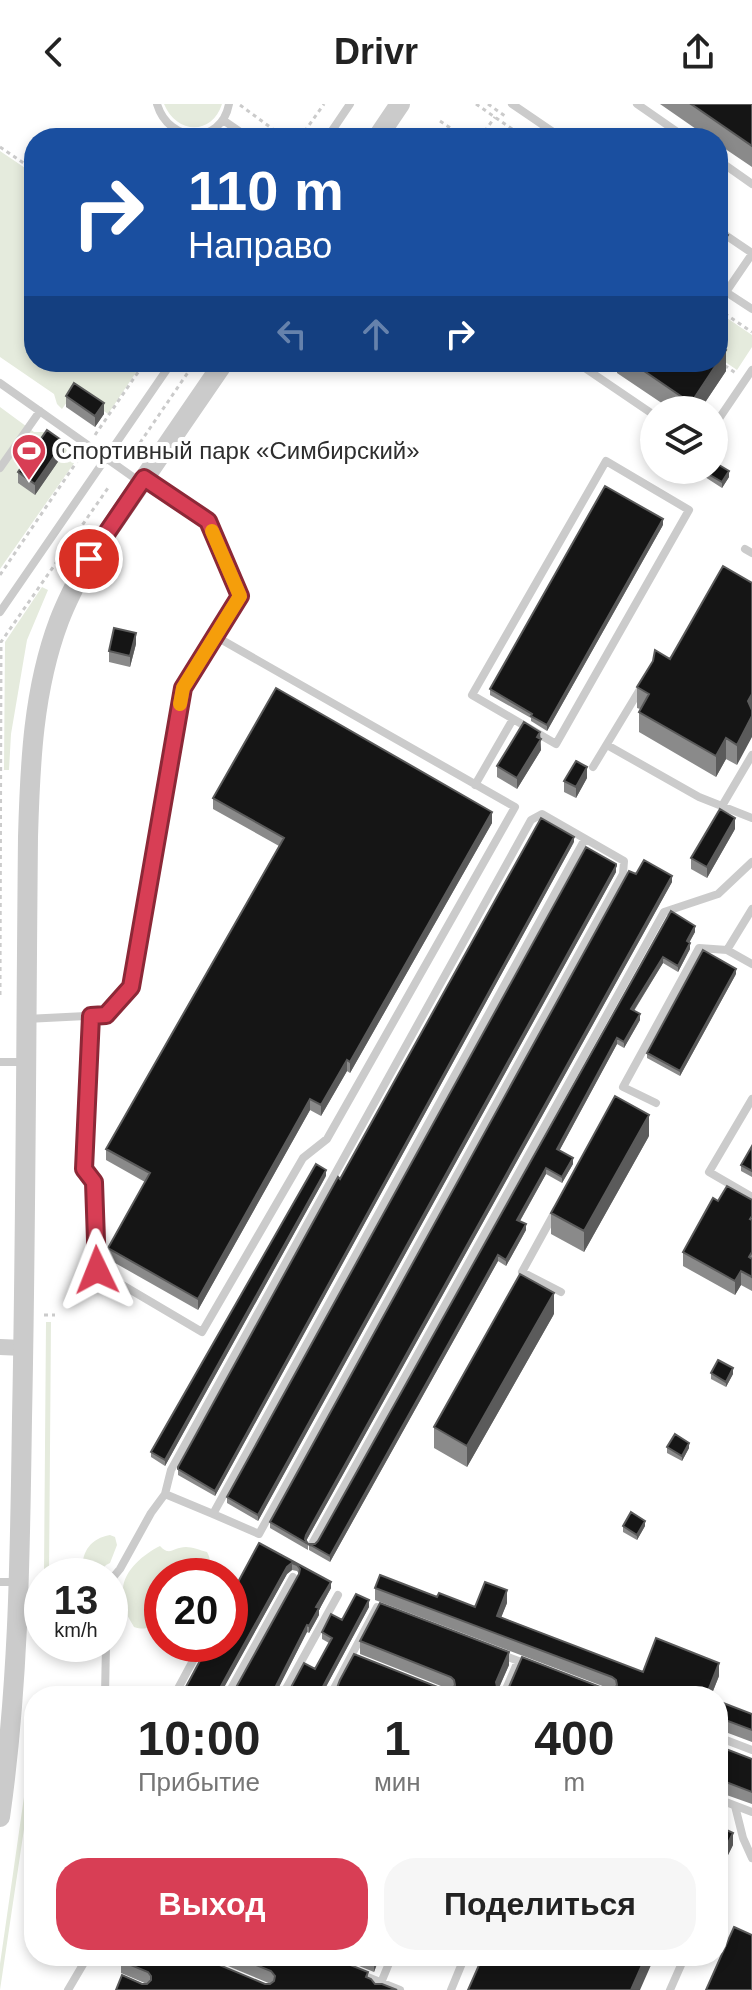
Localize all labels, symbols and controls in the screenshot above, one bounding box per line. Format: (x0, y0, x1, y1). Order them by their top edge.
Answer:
icon: back (32, 30, 76, 74)
icon: share (676, 30, 720, 74)
text: Drivr (334, 31, 418, 72)
text: 110 m (188, 159, 344, 222)
icon: right (56, 160, 160, 264)
text: Направо (188, 225, 332, 266)
icon: left (270, 312, 314, 356)
icon: ahead (354, 312, 398, 356)
icon: right (438, 312, 482, 356)
map controls (640, 396, 728, 484)
button: layers (640, 396, 728, 484)
sports icon: Спортивный парк «Симбирский» (10, 432, 48, 482)
place label: Спортивный парк «Симбирский» (55, 437, 420, 464)
pin (55, 525, 123, 593)
icon: arrive (67, 537, 111, 581)
position arrow (55, 1228, 139, 1312)
speed limit sign: 20 (144, 1558, 248, 1662)
text: 13 (54, 1578, 98, 1622)
text: km/h (54, 1619, 98, 1641)
text: 10:00 (138, 1712, 260, 1765)
text: 1 (384, 1712, 411, 1765)
text: 400 (534, 1712, 614, 1765)
text: Прибытие (138, 1767, 260, 1797)
text: мин (374, 1767, 421, 1797)
text: m (564, 1767, 585, 1797)
button: Выход (56, 1858, 368, 1950)
button: Поделиться (384, 1858, 696, 1950)

